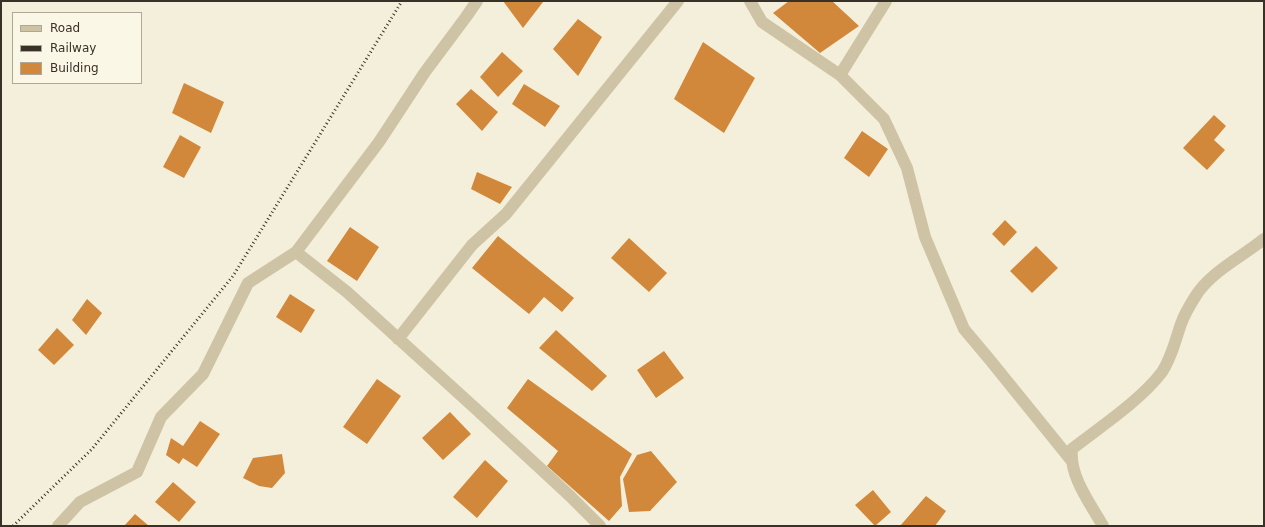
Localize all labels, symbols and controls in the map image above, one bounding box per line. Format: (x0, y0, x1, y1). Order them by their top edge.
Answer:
legend (12, 12, 142, 84)
text: Road (50, 21, 80, 35)
text: Railway (50, 41, 96, 55)
text: Building (50, 61, 99, 75)

